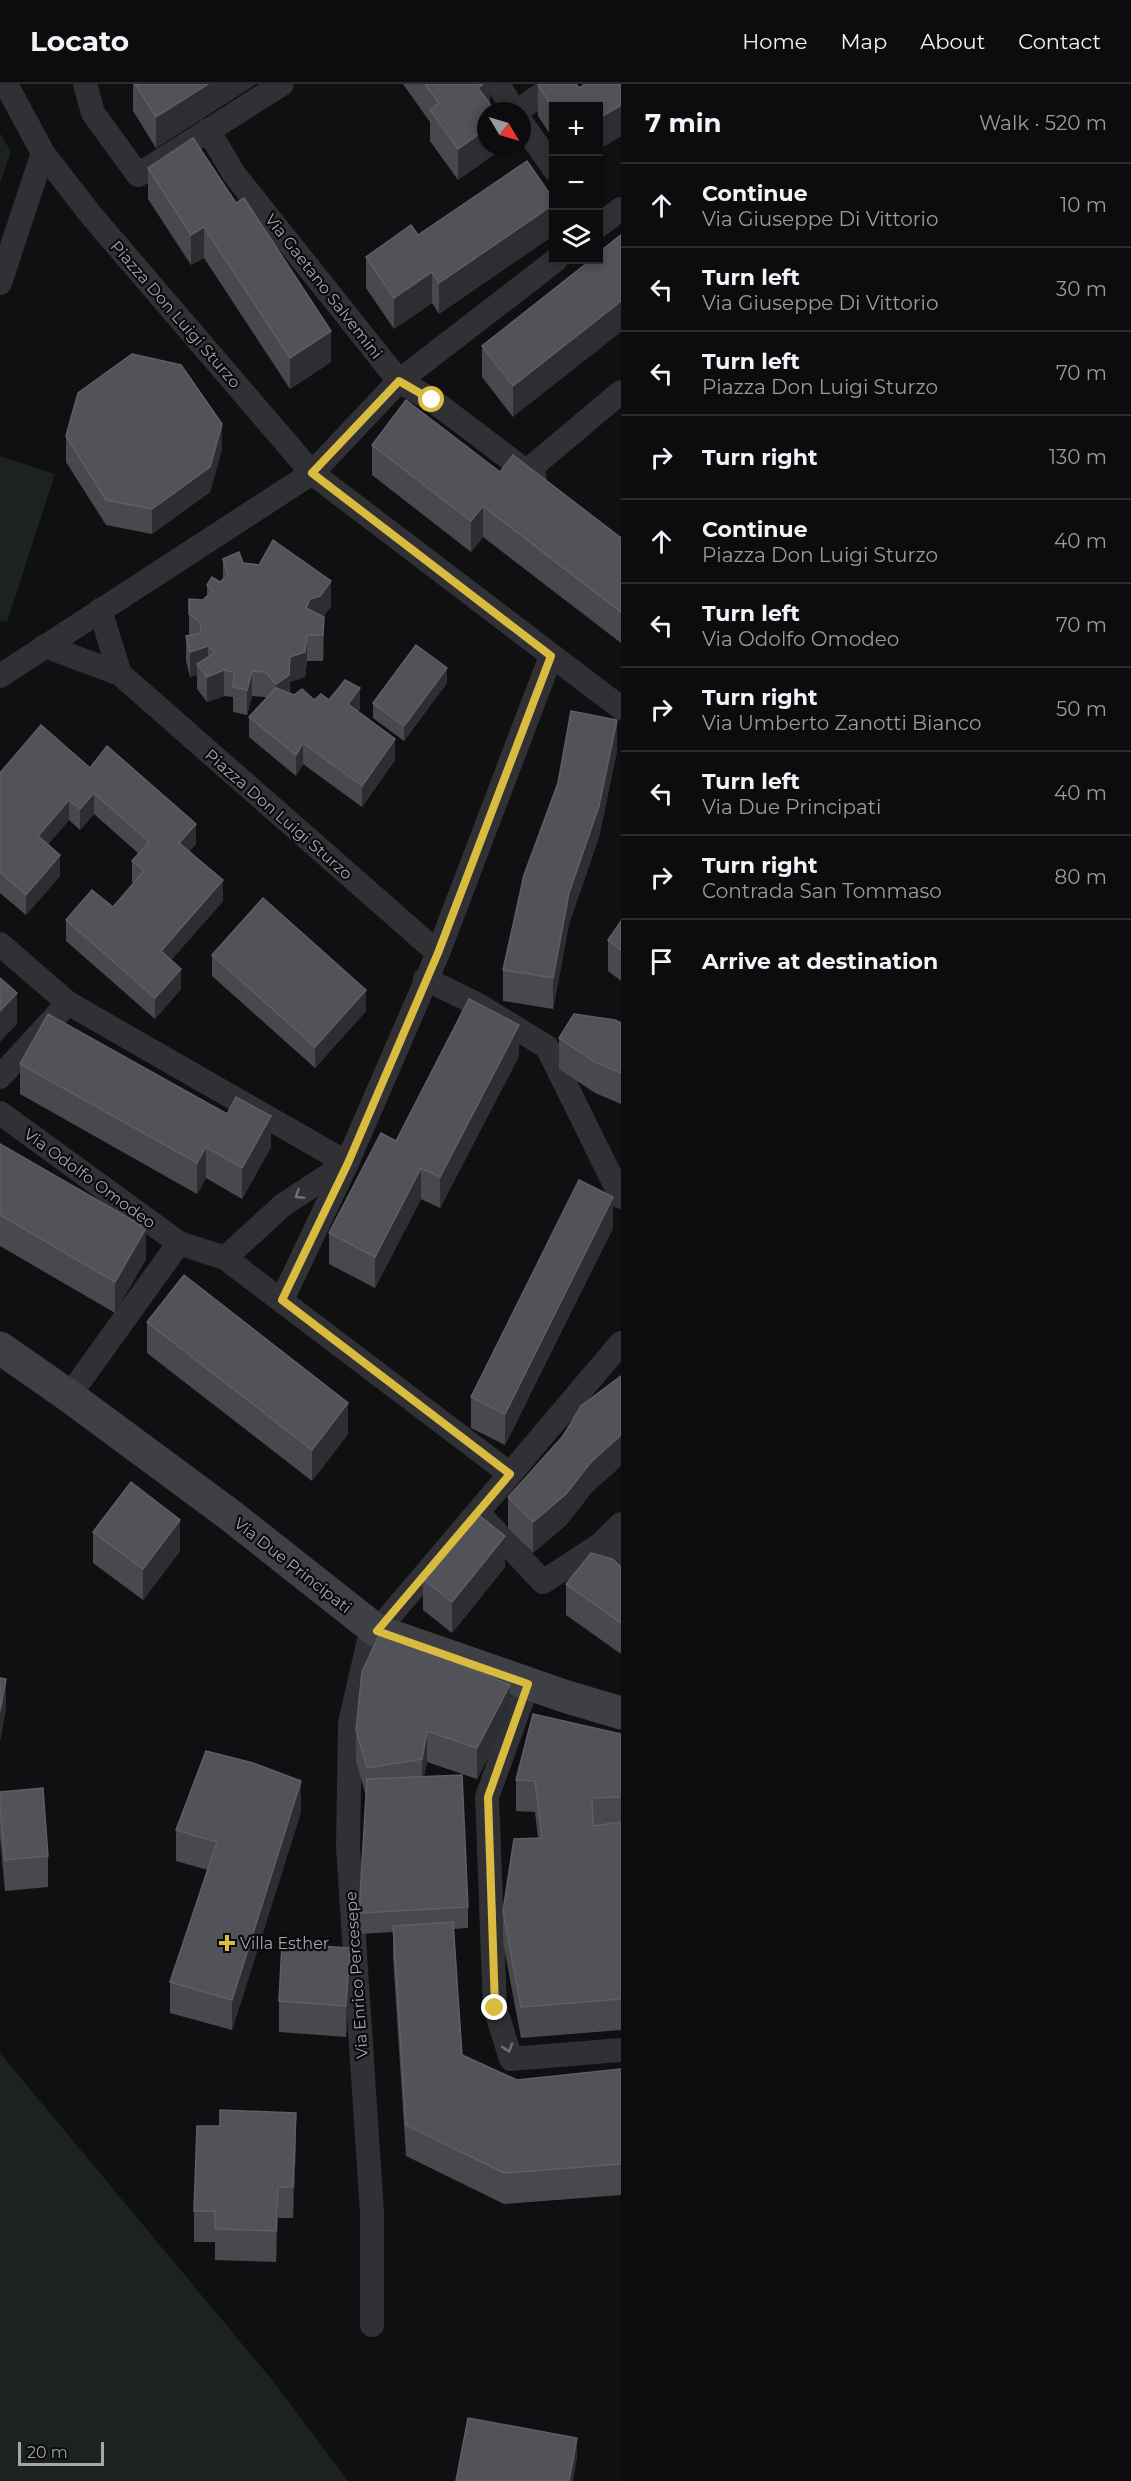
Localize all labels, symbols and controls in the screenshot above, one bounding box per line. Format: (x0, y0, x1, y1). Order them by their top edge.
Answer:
text: Locato (30, 24, 129, 58)
text: Home (742, 29, 807, 54)
text: Map (840, 29, 887, 54)
text: About (920, 29, 985, 54)
text: Contact (1018, 29, 1101, 54)
north arrow (477, 102, 531, 156)
map controls (549, 102, 603, 264)
button: + (549, 102, 603, 156)
text: 7 min (645, 107, 722, 139)
text: Walk · 520 m (979, 111, 1107, 135)
button: − (549, 156, 603, 210)
text: Continue (702, 180, 808, 207)
icon: ahead (645, 189, 678, 222)
text: 10 m (1060, 193, 1107, 217)
text: Via Giuseppe Di Vittorio (702, 207, 938, 231)
street label: Via Gaetano Salvemini (261, 210, 386, 363)
button: layers (549, 210, 603, 264)
street label: Piazza Don Luigi Sturzo (107, 237, 245, 392)
text: Turn left (702, 264, 800, 291)
icon: left (645, 273, 678, 306)
text: 30 m (1056, 277, 1107, 301)
text: Via Giuseppe Di Vittorio (702, 291, 938, 315)
text: Turn left (702, 348, 800, 375)
icon: left (645, 357, 678, 390)
text: 70 m (1056, 361, 1107, 385)
text: Piazza Don Luigi Sturzo (702, 375, 938, 399)
route start (418, 386, 444, 412)
icon: right (645, 441, 678, 474)
text: Turn right (702, 444, 817, 471)
text: 130 m (1049, 445, 1107, 469)
text: Continue (702, 516, 808, 543)
icon: ahead (645, 525, 678, 558)
text: 40 m (1054, 529, 1107, 553)
text: Piazza Don Luigi Sturzo (702, 543, 938, 567)
text: Turn left (702, 600, 800, 627)
icon: left (645, 609, 678, 642)
text: 70 m (1056, 613, 1107, 637)
text: Via Odolfo Omodeo (702, 627, 899, 651)
text: Turn right (702, 684, 817, 711)
icon: right (645, 693, 678, 726)
text: 50 m (1056, 697, 1107, 721)
text: Via Umberto Zanotti Bianco (702, 711, 981, 735)
street label: Piazza Don Luigi Sturzo (201, 745, 356, 883)
text: Turn left (702, 768, 800, 795)
icon: left (645, 777, 678, 810)
text: 40 m (1054, 781, 1107, 805)
text: Via Due Principati (702, 795, 881, 819)
text: Turn right (702, 852, 817, 879)
icon: right (645, 861, 678, 894)
text: 80 m (1055, 865, 1107, 889)
text: Contrada San Tommaso (702, 879, 942, 903)
icon: arrive (645, 945, 678, 978)
text: Arrive at destination (702, 948, 938, 975)
street label: Via Odolfo Omodeo (20, 1124, 159, 1233)
one-way arrow (294, 1188, 305, 1199)
street label: Via Due Principati (230, 1514, 355, 1617)
street label: Via Enrico Percesepe (341, 1891, 372, 2059)
marker: Villa Esther (218, 1934, 236, 1952)
place label: Villa Esther (240, 1934, 329, 1953)
route end (481, 1994, 507, 2020)
one-way arrow (501, 2042, 513, 2053)
scale bar (18, 2439, 104, 2466)
text: 20 m (27, 2443, 68, 2462)

